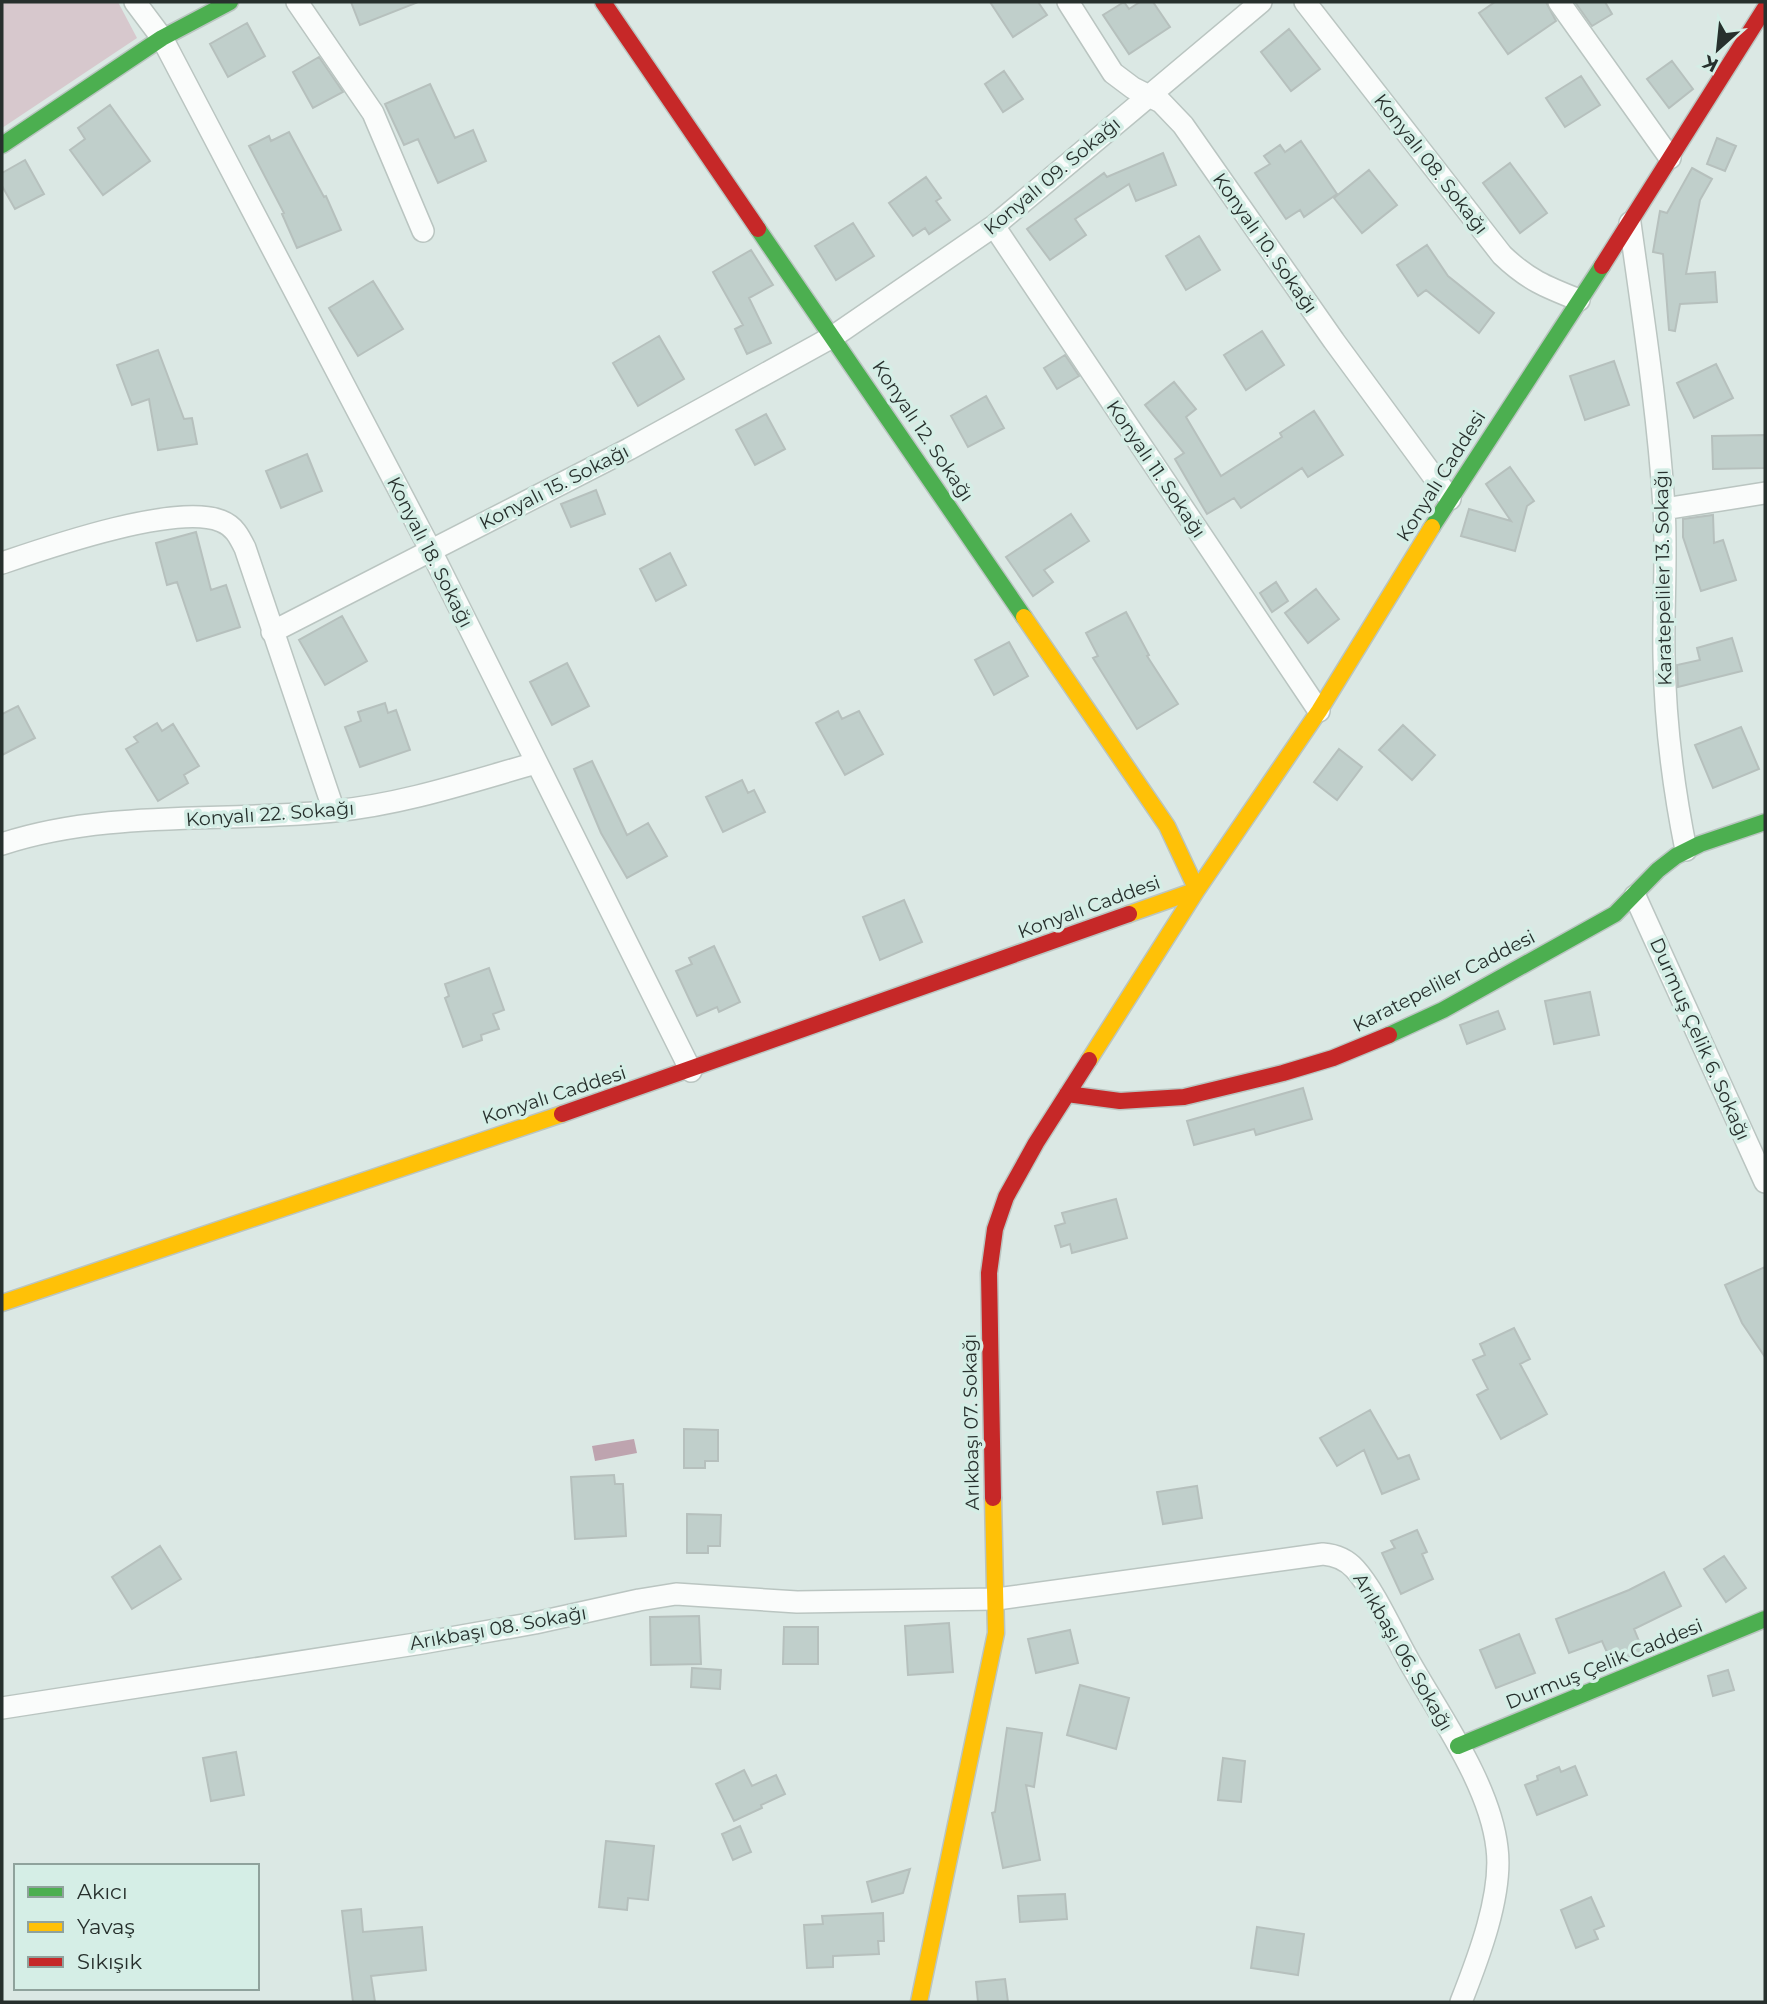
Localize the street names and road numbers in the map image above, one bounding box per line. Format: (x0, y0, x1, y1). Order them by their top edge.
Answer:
street label: Konyalı 08. Sokağı (1369, 89, 1493, 239)
street label: Konyalı 09. Sokağı (979, 112, 1125, 240)
street label: Konyalı 10. Sokağı (1208, 168, 1322, 318)
street label: Konyalı 12. Sokağı (867, 356, 979, 506)
street label: Konyalı 11. Sokağı (1102, 396, 1210, 542)
street label: Konyalı Caddesi (1392, 406, 1490, 546)
street label: Konyalı 15. Sokağı (475, 439, 633, 535)
street label: Karatepeliler 13. Sokağı (1650, 470, 1676, 686)
street label: Konyalı 18. Sokağı (382, 473, 478, 631)
street label: Konyalı 22. Sokağı (185, 797, 355, 831)
street label: Konyalı Caddesi (1015, 871, 1163, 943)
street label: Karatepeliler Caddesi (1349, 925, 1539, 1037)
street label: Durmuş Çelik 6. Sokağı (1645, 934, 1755, 1144)
street label: Konyalı Caddesi (479, 1061, 629, 1129)
street label: Arıkbaşı 07. Sokağı (958, 1333, 984, 1511)
street label: Arıkbaşı 06. Sokağı (1348, 1569, 1458, 1735)
street label: Arıkbaşı 08. Sokağı (408, 1601, 588, 1655)
street label: Durmuş Çelik Caddesi (1502, 1614, 1706, 1714)

